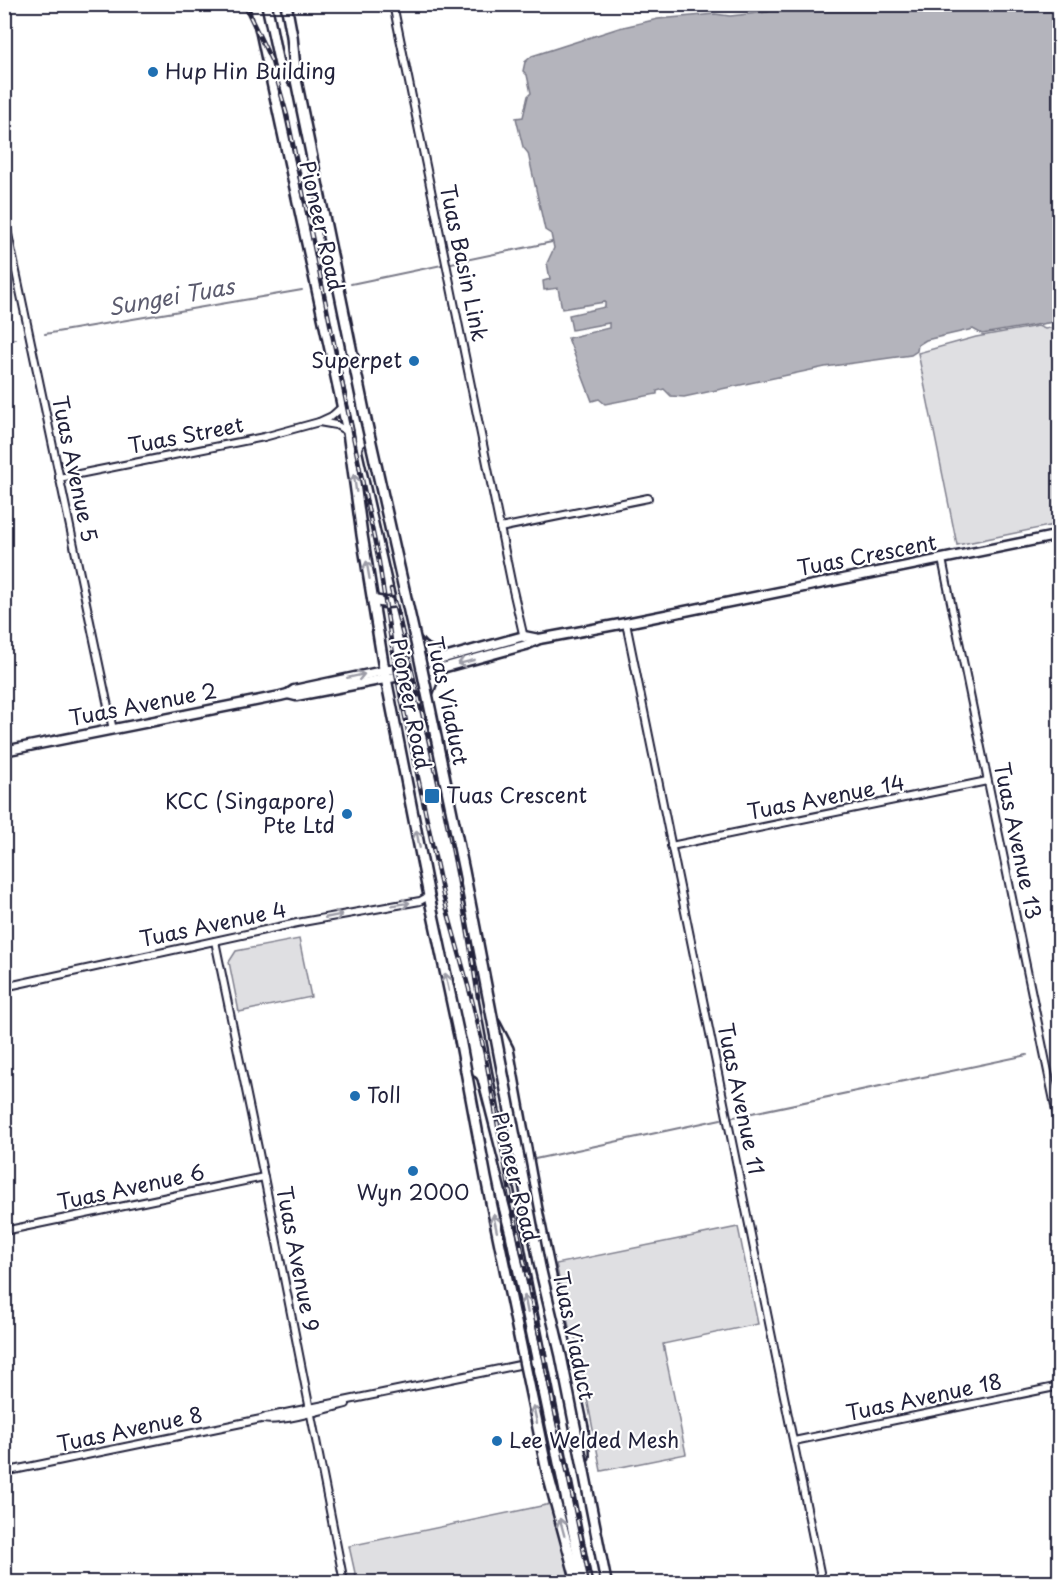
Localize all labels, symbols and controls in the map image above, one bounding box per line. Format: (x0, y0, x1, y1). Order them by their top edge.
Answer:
place label: Hup Hin Building (165, 54, 336, 86)
marker: Hup Hin Building (146, 65, 160, 79)
street label: Pioneer Road (292, 157, 353, 294)
street label: Tuas Basin Link (433, 181, 497, 344)
water label: Sungei Tuas (105, 268, 238, 323)
place label: Superpet (311, 343, 402, 375)
marker: Superpet (407, 354, 421, 368)
street label: Tuas Avenue 5 (45, 393, 107, 545)
street label: Tuas Street (125, 407, 246, 461)
one-way arrow (349, 474, 360, 494)
street label: Tuas Crescent (794, 525, 939, 583)
one-way arrow (362, 561, 373, 581)
street label: Tuas Viaduct (420, 633, 478, 768)
street label: Pioneer Road (384, 635, 440, 772)
one-way arrow (457, 656, 476, 668)
one-way arrow (346, 670, 365, 681)
street label: Tuas Avenue 2 (66, 673, 219, 733)
street label: Tuas Avenue 13 (987, 759, 1051, 922)
street label: Tuas Avenue 14 (744, 765, 907, 827)
place label: Tuas Crescent (446, 778, 587, 810)
place label: KCC (Singapore) Pte Ltd (165, 784, 335, 840)
marker: Tuas Crescent (423, 787, 441, 805)
marker: KCC (Singapore) Pte Ltd (340, 807, 354, 821)
one-way arrow (412, 830, 423, 849)
street label: Tuas Avenue 4 (136, 892, 289, 954)
one-way arrow (390, 899, 410, 910)
one-way arrow (324, 910, 343, 921)
one-way arrow (441, 973, 453, 992)
street label: Tuas Avenue 11 (710, 1020, 774, 1177)
place label: Toll (367, 1078, 401, 1110)
marker: Toll (348, 1089, 362, 1103)
street label: Pioneer Road (485, 1108, 549, 1245)
street label: Tuas Avenue 6 (54, 1155, 207, 1217)
marker: Wyn 2000 (406, 1164, 420, 1178)
place label: Wyn 2000 (357, 1175, 469, 1207)
street label: Tuas Avenue 9 (269, 1183, 329, 1334)
one-way arrow (489, 1214, 500, 1233)
street label: Tuas Viaduct (546, 1268, 604, 1403)
one-way arrow (520, 1295, 531, 1315)
street label: Tuas Avenue 18 (843, 1364, 1004, 1428)
street label: Tuas Avenue 8 (54, 1397, 205, 1459)
one-way arrow (529, 1405, 540, 1424)
place label: Lee Welded Mesh (509, 1423, 679, 1455)
marker: Lee Welded Mesh (490, 1434, 504, 1448)
one-way arrow (555, 1518, 567, 1537)

